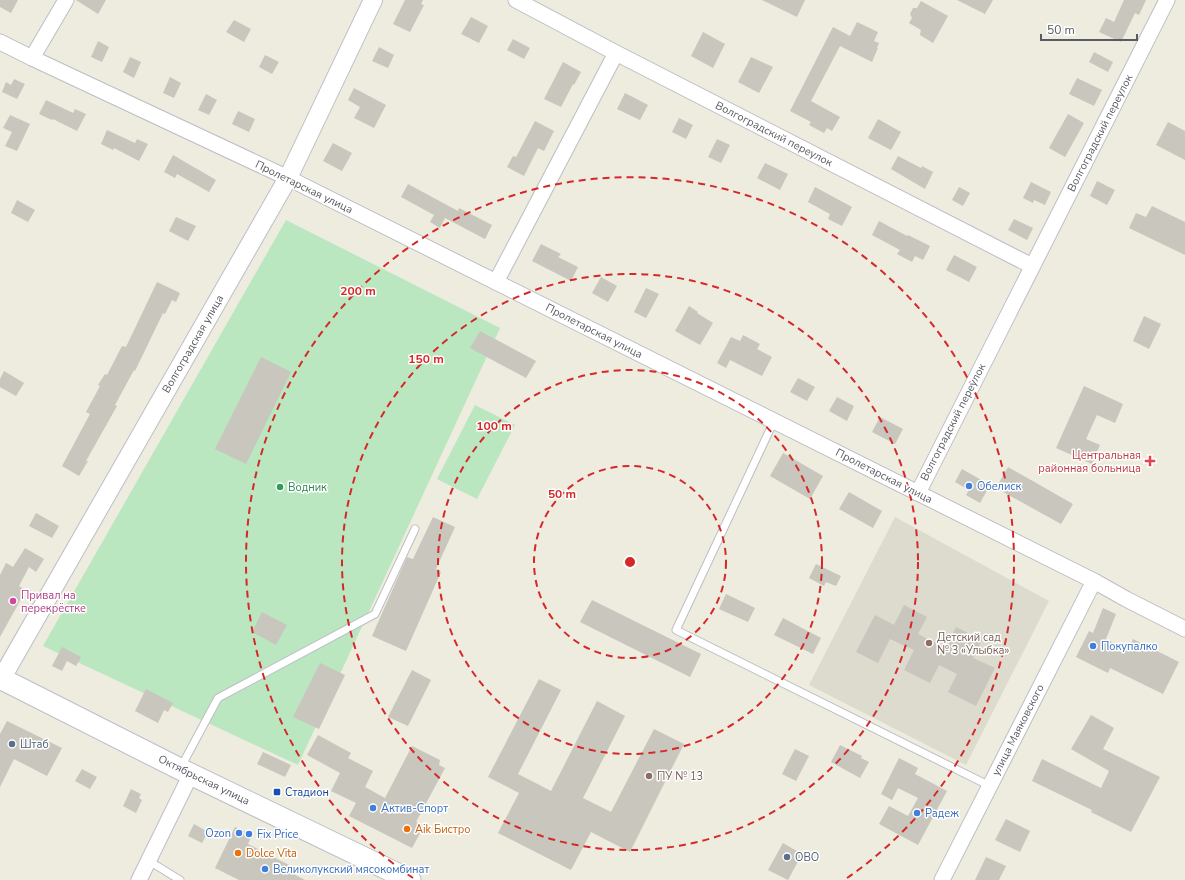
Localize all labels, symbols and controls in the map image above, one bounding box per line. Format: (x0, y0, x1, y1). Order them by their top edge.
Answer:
scale bar (1041, 16, 1137, 42)
text: 50 m (1047, 22, 1075, 38)
street label: Волгоградский переулок (1064, 72, 1136, 194)
street label: Волгоградский переулок (713, 98, 835, 170)
street label: Пролетарская улица (253, 157, 355, 217)
text: 200 m (340, 283, 376, 299)
street label: Волгоградская улица (159, 292, 227, 396)
street label: Пролетарская улица (543, 300, 645, 362)
text: 150 m (408, 351, 444, 367)
street label: Волгоградский переулок (917, 361, 989, 483)
text: 100 m (476, 418, 512, 434)
street label: Пролетарская улица (833, 445, 935, 507)
place label: Центральная районная больница (1038, 448, 1141, 476)
marker: Центральная районная больница (1144, 455, 1156, 467)
place label: Обелиск (977, 479, 1022, 494)
place label: Водник (288, 480, 327, 495)
marker: Обелиск (964, 481, 974, 491)
marker: Водник (275, 482, 285, 492)
text: 50 m (548, 486, 576, 502)
centre of rings (623, 555, 637, 569)
place label: Привал на перекрёстке (21, 588, 86, 616)
marker: Привал на перекрёстке (8, 596, 18, 606)
place label: Детский сад № 3 «Улыбка» (937, 630, 1009, 658)
marker: Детский сад № 3 «Улыбка» (924, 638, 934, 648)
place label: Покупалко (1101, 639, 1158, 654)
marker: Покупалко (1088, 641, 1098, 651)
street label: улица Маяковского (988, 682, 1048, 778)
place label: Штаб (20, 737, 49, 752)
marker: Штаб (7, 739, 17, 749)
street label: Октябрьская улица (156, 751, 252, 809)
place label: ПУ № 13 (657, 769, 703, 784)
marker: ПУ № 13 (644, 771, 654, 781)
place label: Стадион (285, 785, 329, 800)
marker: Стадион (272, 787, 282, 797)
place label: Актив-Спорт (381, 801, 448, 816)
marker: Актив-Спорт (368, 803, 378, 813)
place label: Радеж (925, 806, 959, 821)
marker: Радеж (912, 808, 922, 818)
place label: Aik Бистро (415, 822, 470, 837)
marker: Aik Бистро (402, 824, 412, 834)
place label: Ozon (205, 826, 231, 841)
place label: Fix Price (257, 827, 299, 842)
marker: Ozon (234, 828, 244, 838)
marker: Fix Price (244, 829, 254, 839)
place label: Dolce Vita (246, 846, 297, 861)
marker: Dolce Vita (233, 848, 243, 858)
place label: ОВО (795, 850, 819, 865)
marker: ОВО (782, 852, 792, 862)
place label: Великолукский мясокомбинат (273, 862, 429, 877)
marker: Великолукский мясокомбинат (260, 864, 270, 874)

